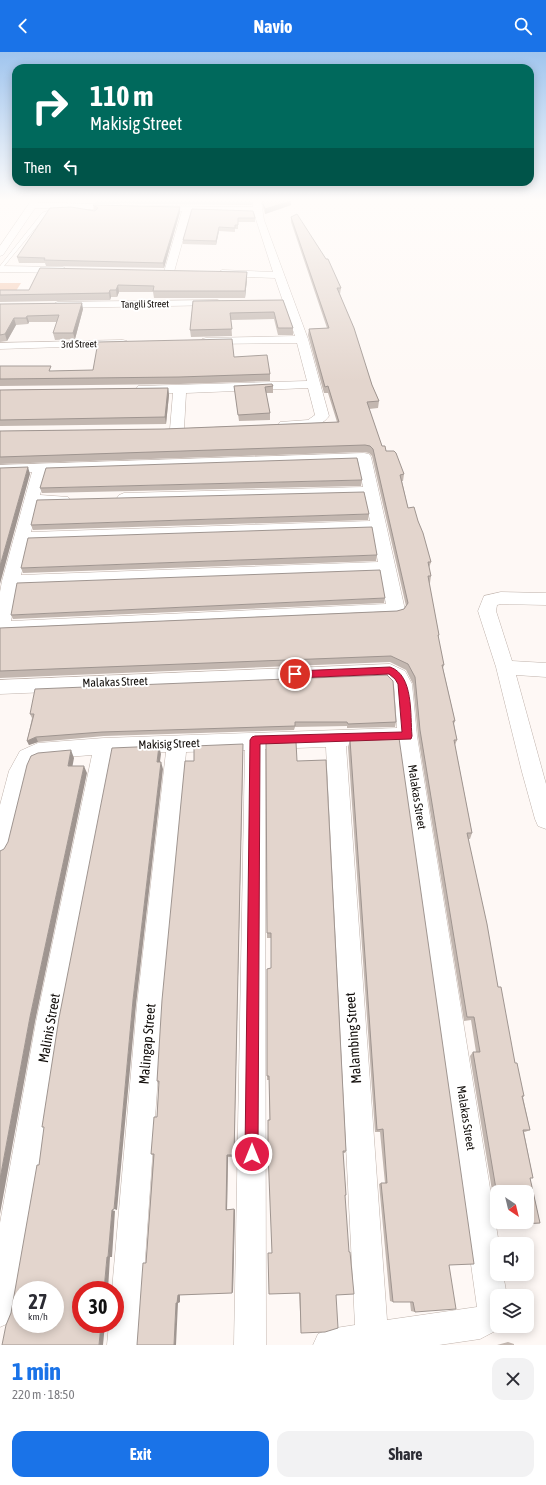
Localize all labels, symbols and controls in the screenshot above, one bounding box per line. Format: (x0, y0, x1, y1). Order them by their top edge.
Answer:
icon: back (12, 15, 34, 37)
icon: search (512, 15, 534, 37)
text: Navio (253, 16, 293, 37)
icon: right (24, 80, 76, 132)
text: 110 m (90, 80, 153, 112)
text: Makisig Street (90, 113, 182, 134)
icon: left (60, 156, 82, 178)
text: Then (24, 159, 52, 176)
street label: Tangili Street (121, 298, 169, 310)
street label: 3rd Street (61, 338, 97, 350)
pin (278, 657, 312, 691)
icon: arrive (284, 663, 306, 685)
street label: Malakas Street (82, 674, 148, 690)
street label: Makisig Street (138, 736, 200, 752)
street label: Malakas Street (405, 764, 429, 831)
street label: Malinis Street (35, 992, 63, 1064)
street label: Malambing Street (342, 992, 364, 1084)
street label: Malingap Street (135, 1003, 159, 1085)
street label: Malakas Street (454, 1085, 478, 1152)
position arrow (231, 1133, 273, 1175)
north arrow (490, 1185, 534, 1229)
map controls (490, 1185, 534, 1333)
button: sound (490, 1237, 534, 1281)
speed limit sign: 30 (72, 1281, 124, 1333)
button: layers (490, 1289, 534, 1333)
text: 27 (29, 1290, 47, 1313)
text: km/h (28, 1311, 48, 1322)
text: 1 min (12, 1358, 61, 1385)
button: close (492, 1358, 534, 1400)
text: 220 m · 18:50 (12, 1387, 75, 1402)
button: Exit (12, 1431, 269, 1477)
button: Share (277, 1431, 534, 1477)

